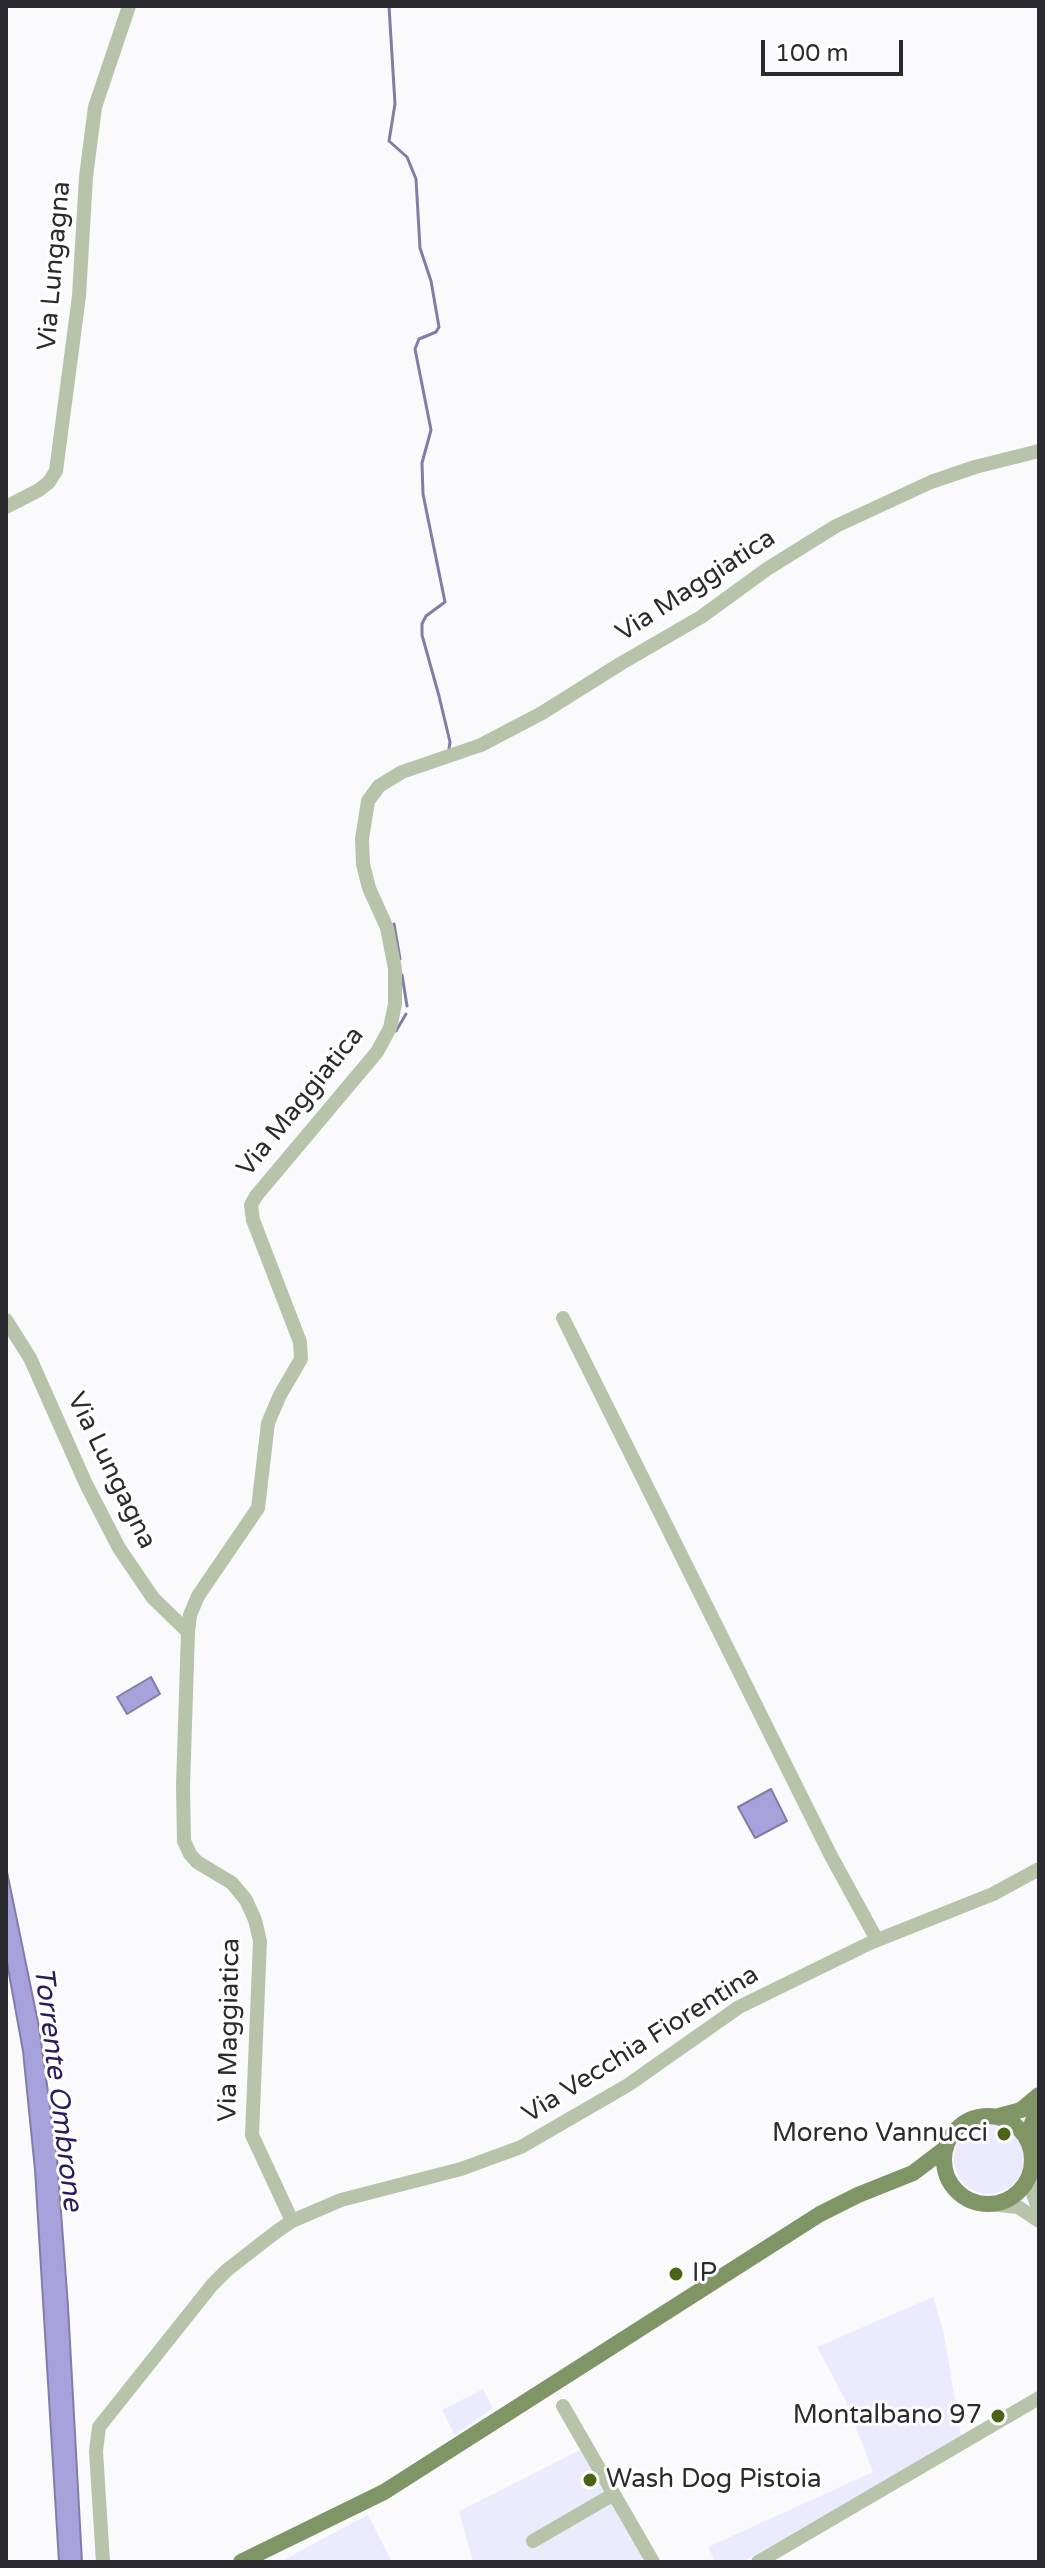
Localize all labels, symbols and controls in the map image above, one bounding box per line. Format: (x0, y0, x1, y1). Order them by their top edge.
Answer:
scale bar (765, 24, 907, 74)
text: 100 m (775, 39, 849, 68)
street label: Via Lungagna (32, 180, 78, 352)
street label: Via Maggiatica (610, 523, 782, 649)
street label: Via Maggiatica (231, 1021, 371, 1183)
street label: Via Lungagna (60, 1388, 162, 1554)
street label: Via Maggiatica (213, 1938, 247, 2122)
street label: Via Vecchia Fiorentina (517, 1960, 765, 2130)
water label: Torrente Ombrone (25, 1965, 89, 2213)
place label: Moreno Vannucci (772, 2118, 988, 2150)
marker: Moreno Vannucci (995, 2125, 1013, 2143)
place label: IP (692, 2258, 717, 2290)
marker: IP (667, 2265, 685, 2283)
place label: Montalbano 97 (793, 2400, 982, 2432)
marker: Montalbano 97 (989, 2407, 1007, 2425)
place label: Wash Dog Pistoia (606, 2464, 822, 2496)
marker: Wash Dog Pistoia (581, 2471, 599, 2489)

